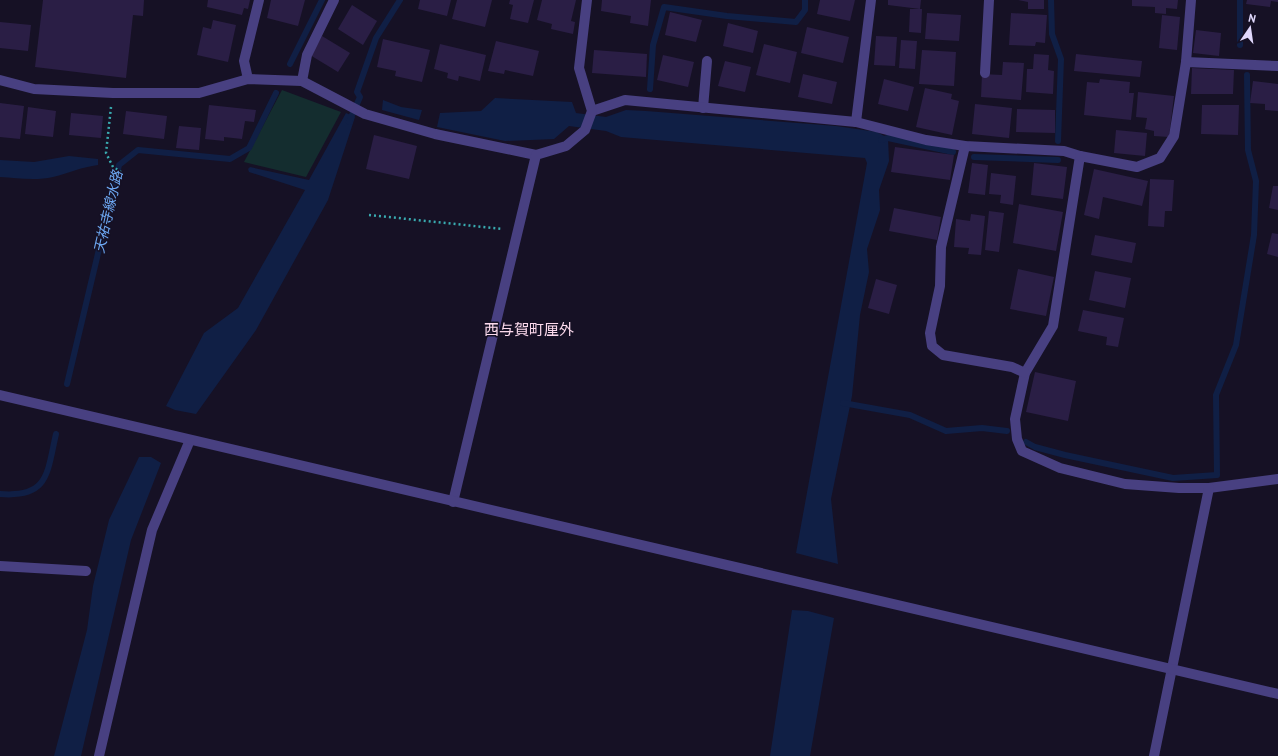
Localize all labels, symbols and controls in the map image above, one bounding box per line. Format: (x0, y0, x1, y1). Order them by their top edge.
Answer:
north arrow (1230, 8, 1270, 48)
text: N (1247, 11, 1257, 26)
water label: 天祐寺線水路 (90, 168, 126, 255)
district label: 西与賀町厘外 (484, 320, 574, 339)

